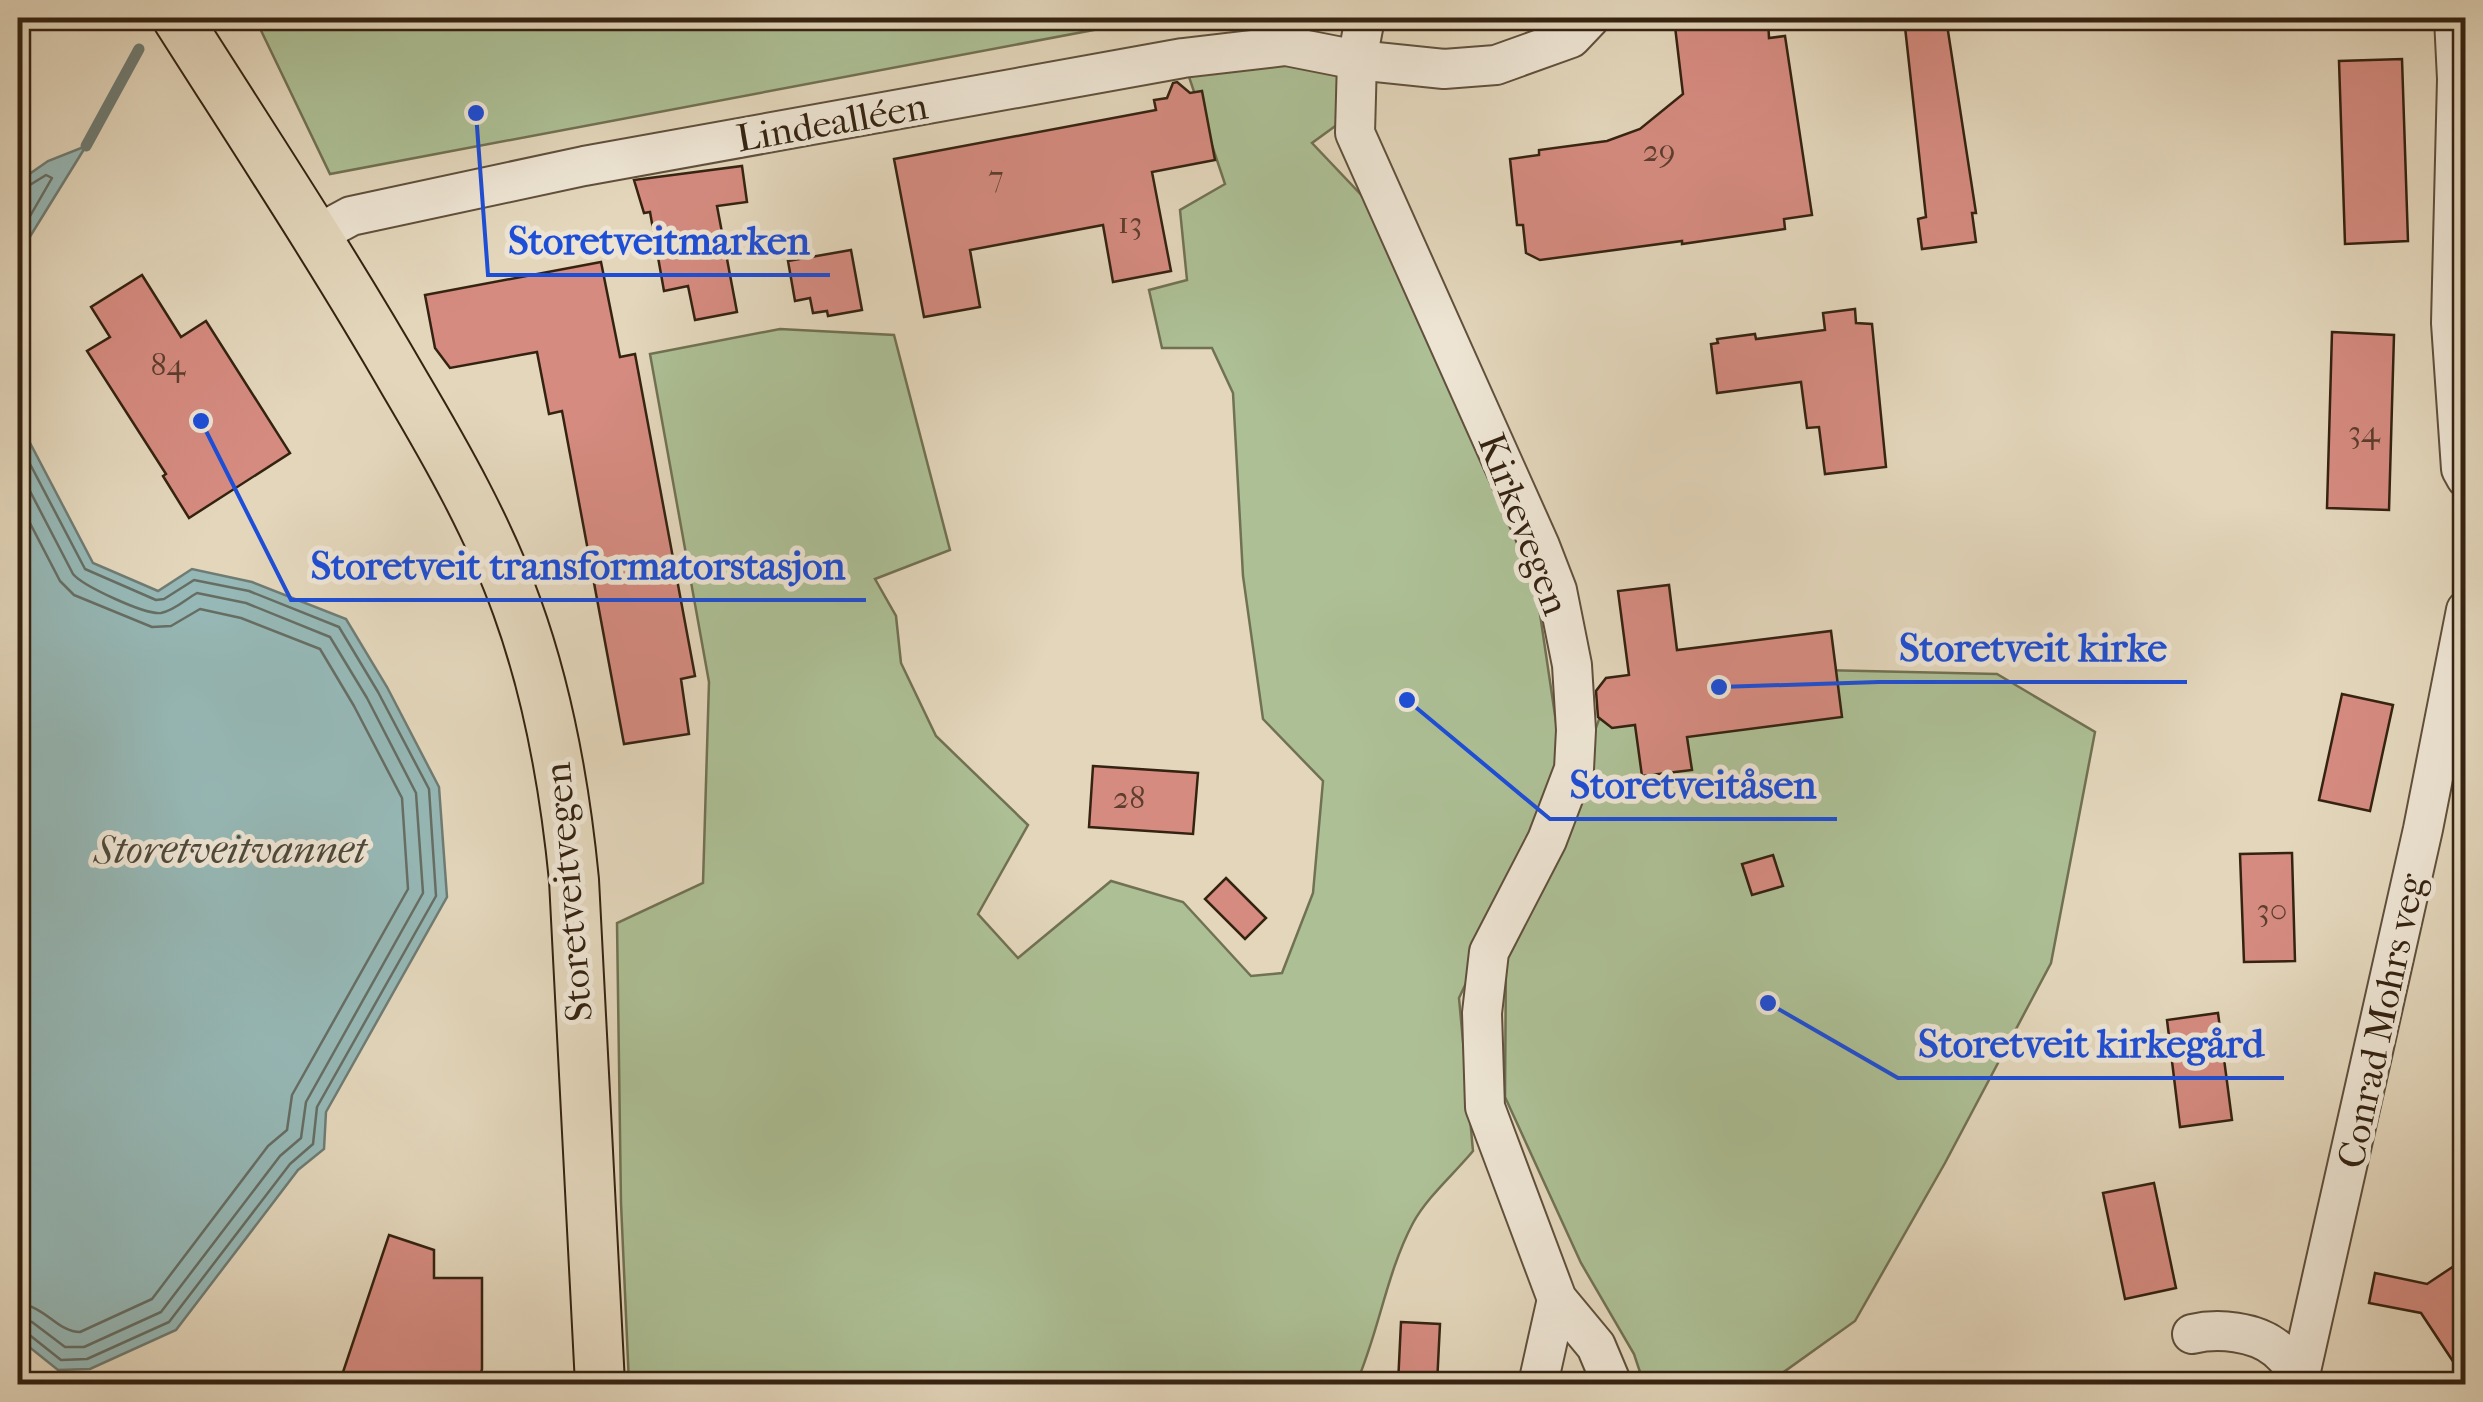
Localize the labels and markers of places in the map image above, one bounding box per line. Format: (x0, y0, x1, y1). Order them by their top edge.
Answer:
callout: Storetveitmarken (488, 205, 830, 275)
callout: Storetveit transformatorstasjon (291, 530, 866, 600)
callout: Storetveit kirke (1879, 612, 2187, 682)
callout: Storetveitåsen (1550, 749, 1837, 819)
callout: Storetveit kirkegård (1898, 1008, 2284, 1078)

